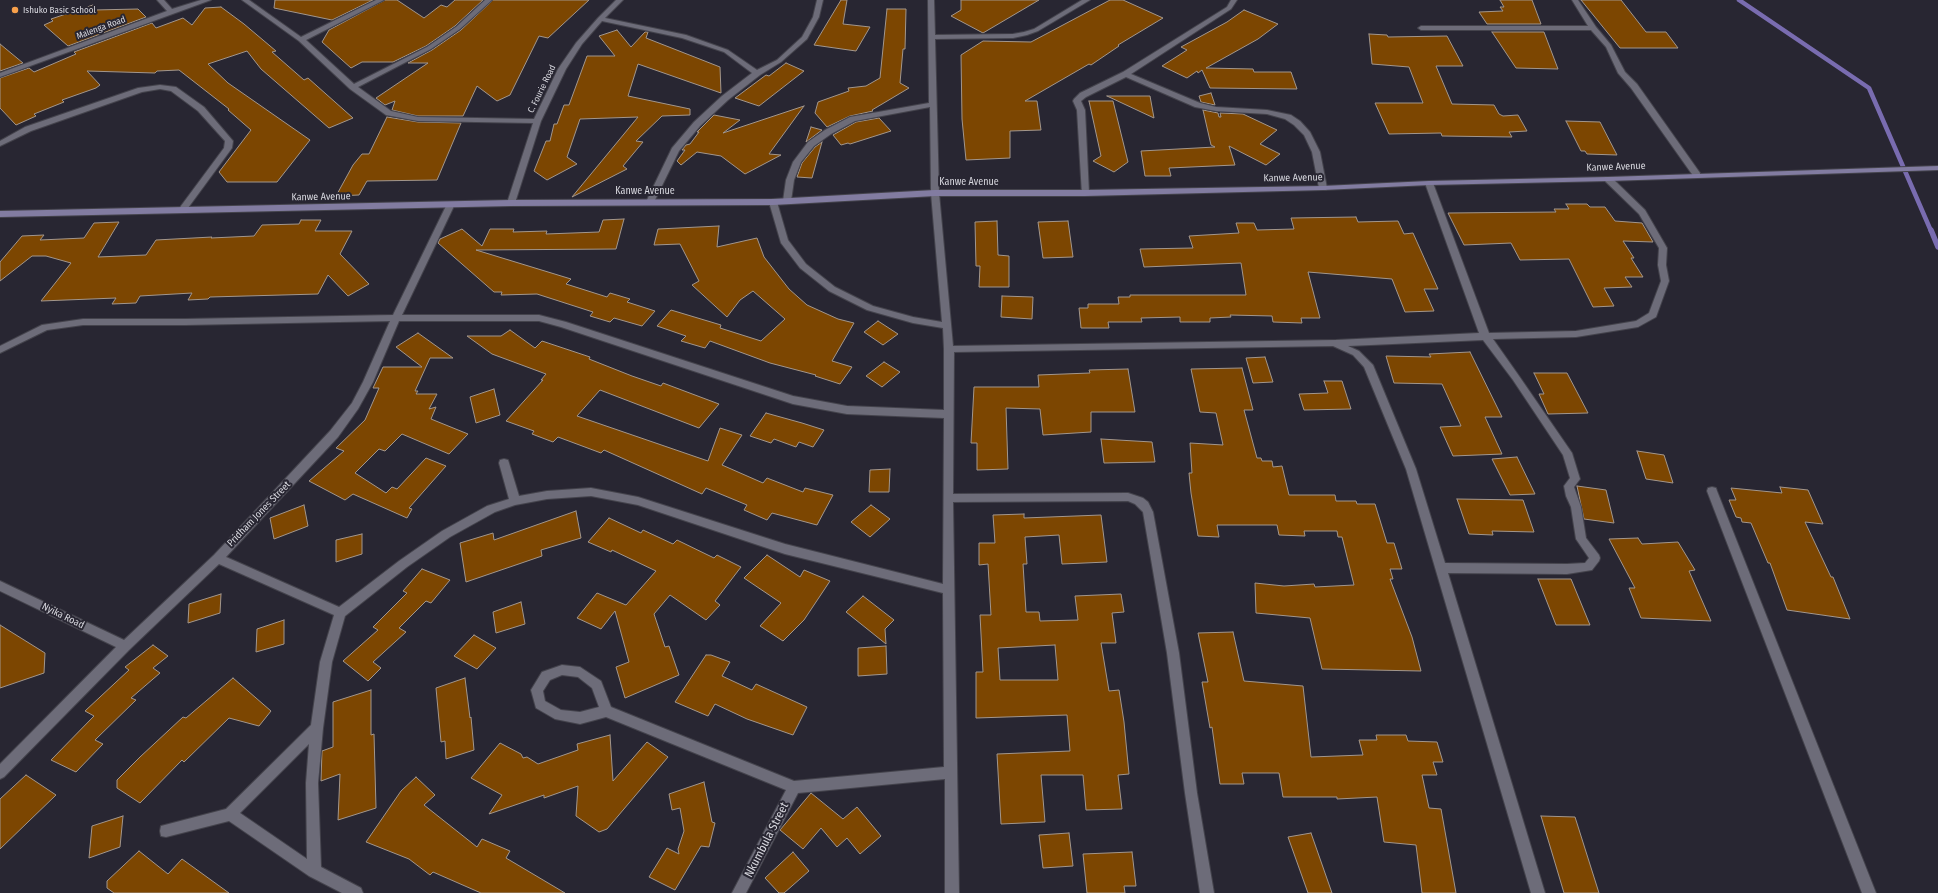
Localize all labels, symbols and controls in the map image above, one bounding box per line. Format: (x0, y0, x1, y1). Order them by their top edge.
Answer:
marker: Ishuko Basic School (10, 5, 20, 15)
place label: Ishuko Basic School (23, 5, 96, 15)
street label: Malenga Road (75, 14, 127, 42)
street label: C. Fourie Road (526, 63, 558, 115)
street label: Kanwe Avenue (1586, 160, 1646, 174)
street label: Kanwe Avenue (1263, 171, 1323, 185)
street label: Kanwe Avenue (939, 176, 999, 188)
street label: Kanwe Avenue (615, 185, 675, 197)
street label: Kanwe Avenue (291, 190, 351, 204)
street label: Pridham Jones Street (225, 479, 293, 549)
street label: Nyika Road (40, 601, 86, 631)
street label: Nkumbula Street (742, 800, 792, 880)

